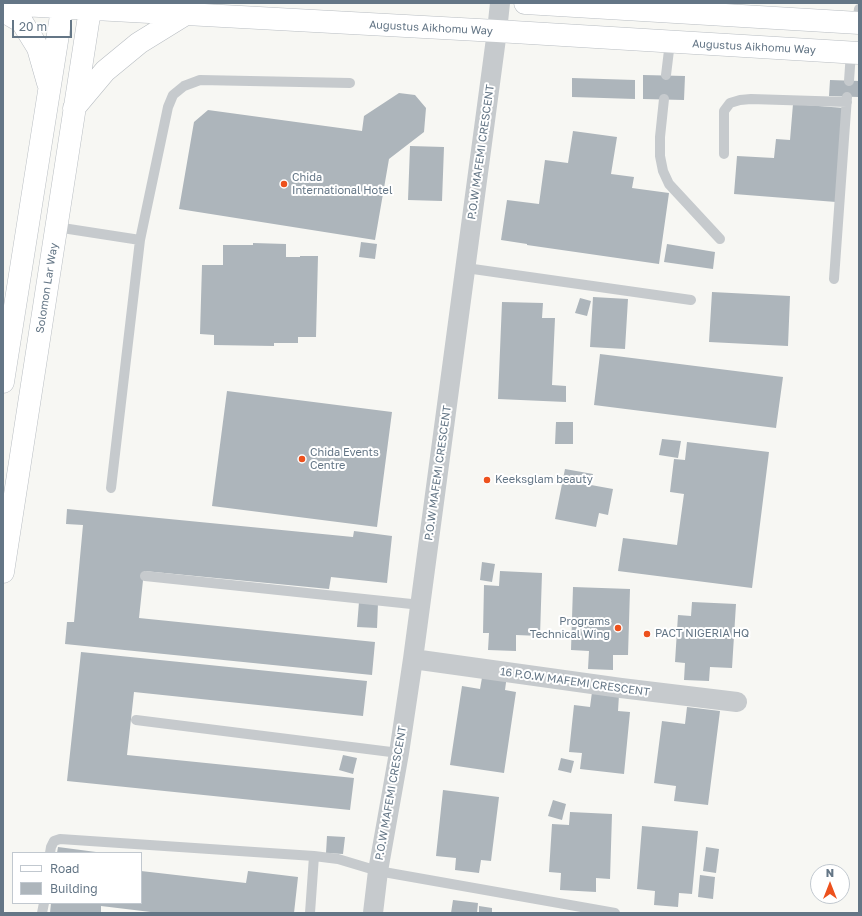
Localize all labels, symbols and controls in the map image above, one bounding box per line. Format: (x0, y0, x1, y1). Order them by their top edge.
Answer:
scale bar (14, 12, 74, 38)
street label: Augustus Aikhomu Way (369, 18, 493, 38)
text: 20 m (19, 19, 47, 34)
street label: Augustus Aikhomu Way (692, 37, 816, 57)
street label: P.O.W MAFEMI CRESCENT (465, 84, 497, 220)
place label: Chida International Hotel (292, 171, 393, 197)
marker: Chida International Hotel (279, 179, 289, 189)
street label: Solomon Lar Way (33, 242, 61, 334)
street label: P.O.W MAFEMI CRESCENT (422, 405, 454, 541)
place label: Chida Events Centre (310, 446, 379, 472)
marker: Chida Events Centre (297, 454, 307, 464)
place label: Keeksglam beauty (495, 473, 593, 487)
marker: Keeksglam beauty (482, 475, 492, 485)
place label: Programs Technical Wing (530, 615, 610, 641)
marker: Programs Technical Wing (613, 623, 623, 633)
place label: PACT NIGERIA HQ (655, 627, 749, 641)
marker: PACT NIGERIA HQ (642, 629, 652, 639)
street label: 16 P.O.W MAFEMI CRESCENT (499, 665, 651, 699)
street label: P.O.W MAFEMI CRESCENT (373, 725, 409, 861)
legend (12, 852, 142, 904)
text: Road (50, 861, 79, 876)
north arrow (810, 864, 850, 904)
text: N (826, 866, 834, 879)
text: Building (50, 881, 98, 896)

